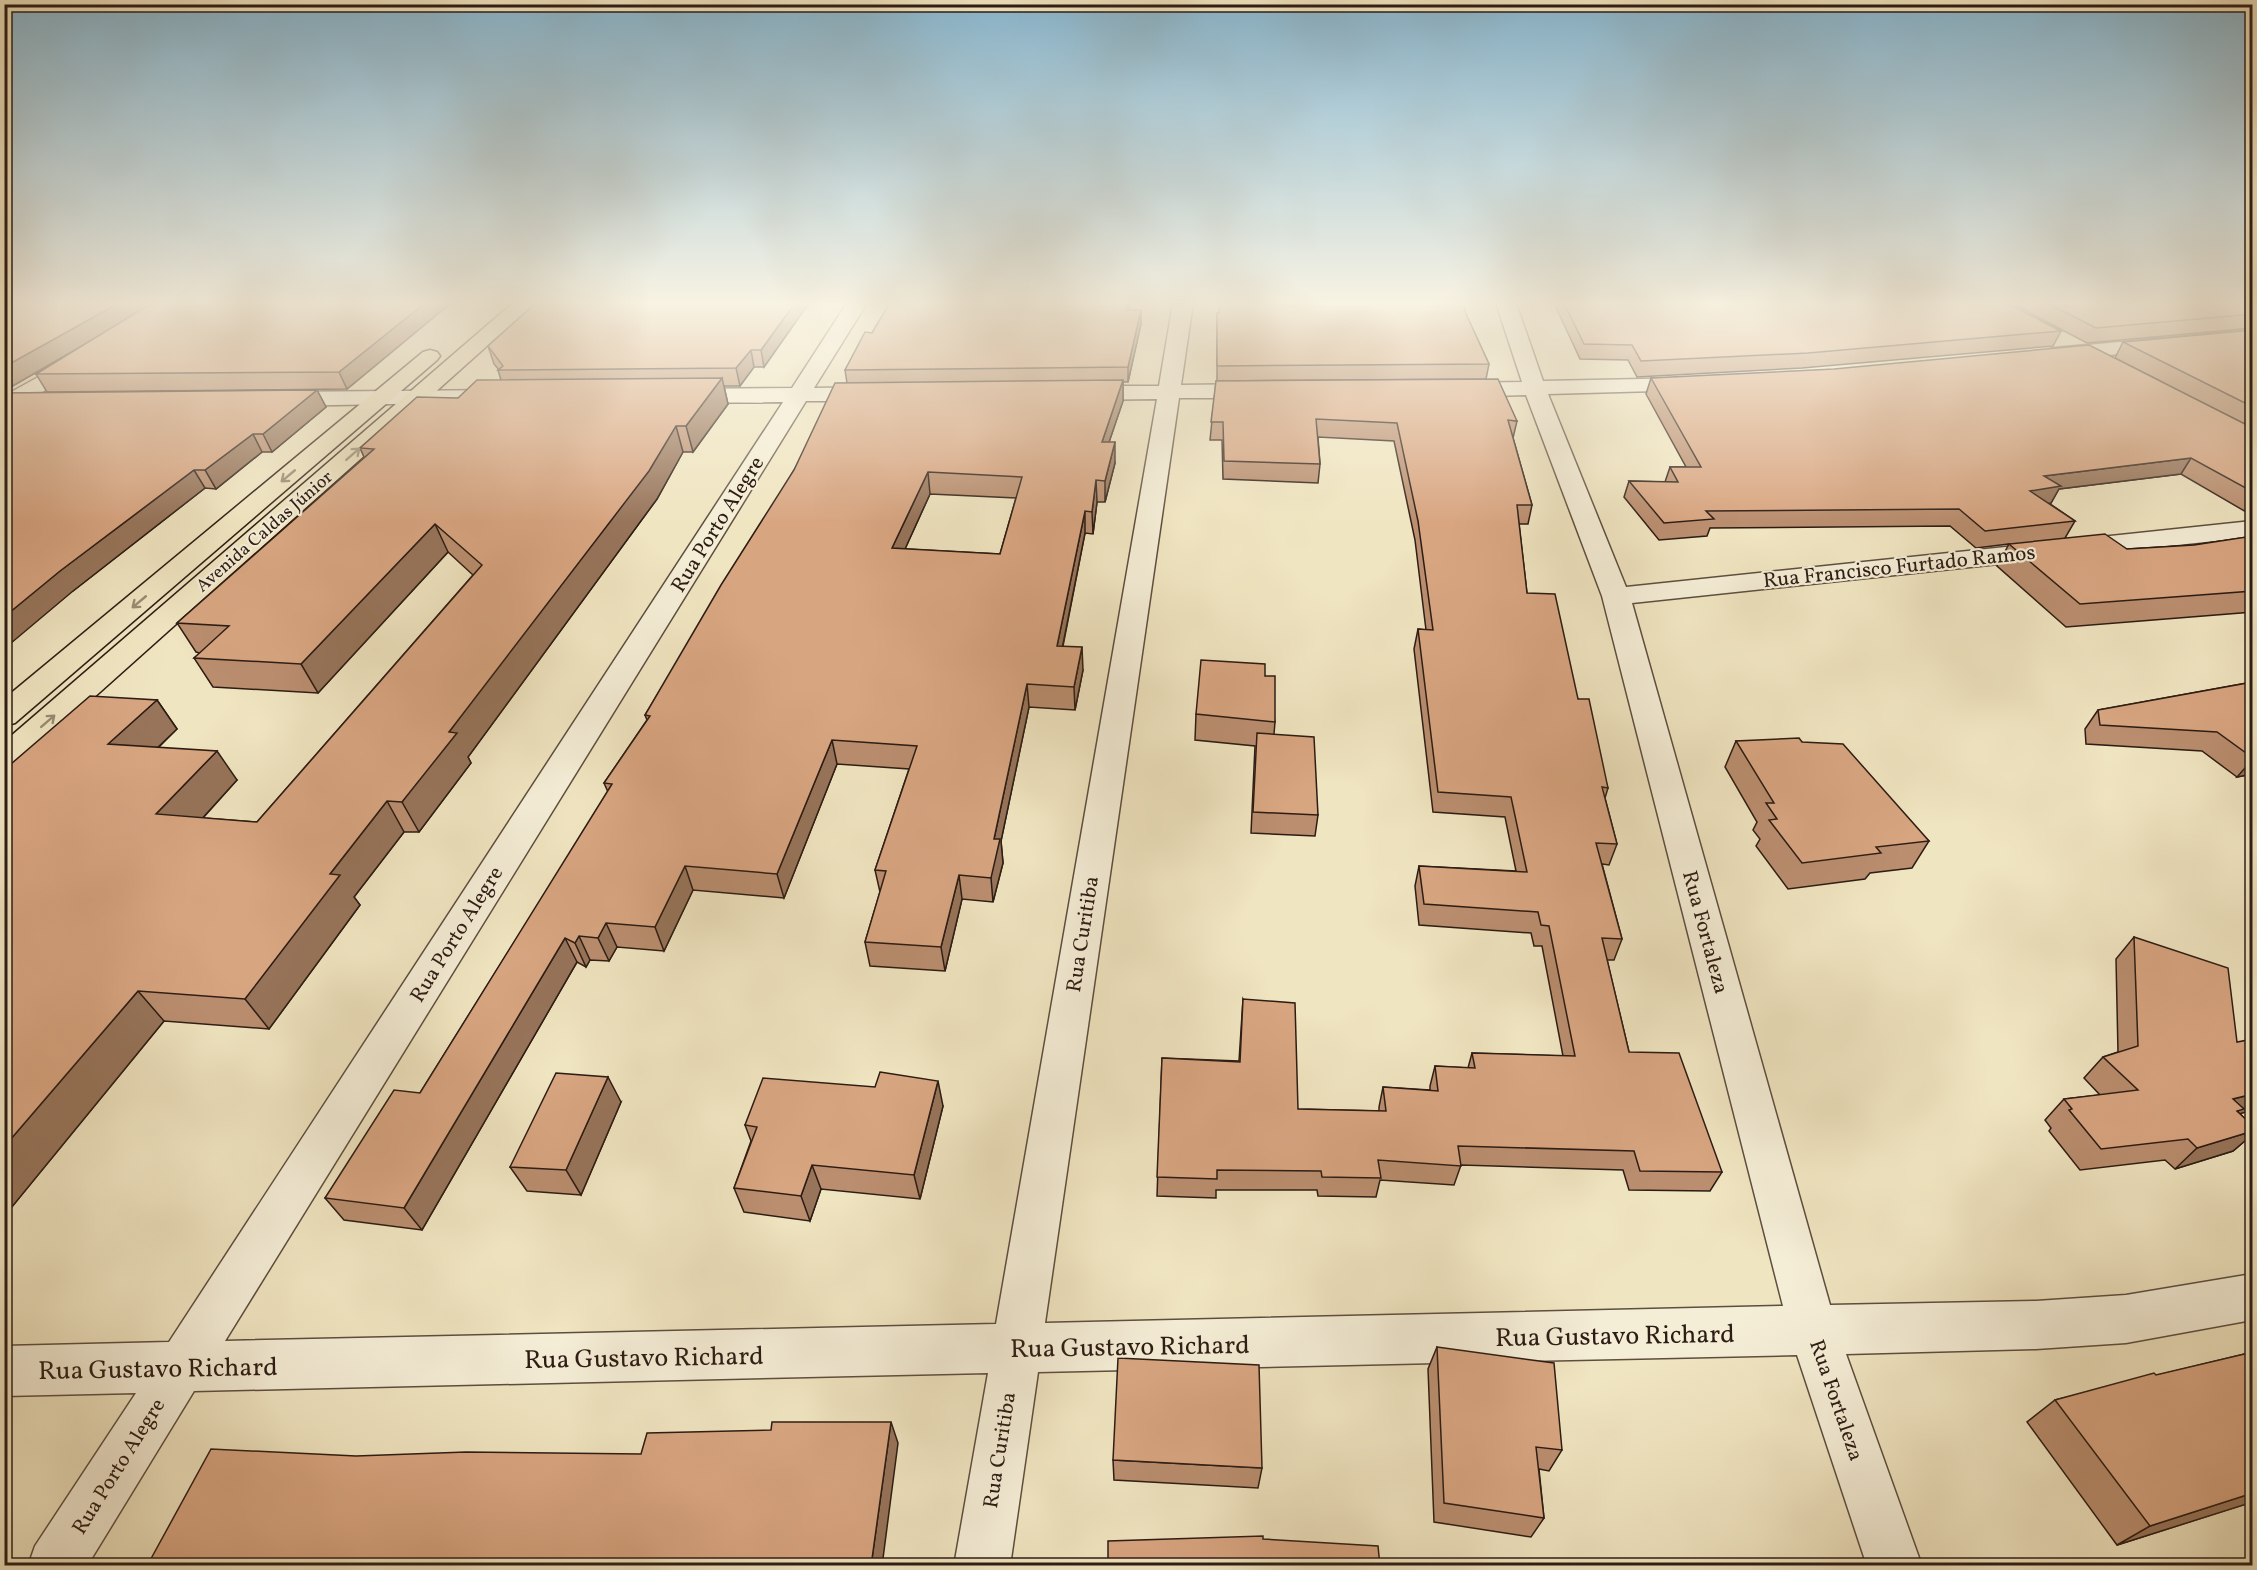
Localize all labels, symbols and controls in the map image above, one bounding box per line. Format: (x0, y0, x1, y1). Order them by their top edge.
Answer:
one-way arrow (345, 447, 360, 461)
street label: Rua Porto Alegre (665, 451, 772, 598)
street label: Avenida Caldas Júnior (191, 465, 339, 599)
one-way arrow (280, 470, 296, 483)
street label: Rua Francisco Furtado Ramos (1762, 539, 2037, 596)
one-way arrow (132, 595, 147, 609)
one-way arrow (41, 714, 56, 728)
street label: Rua Porto Alegre (404, 861, 511, 1008)
street label: Rua Fortaleza (1674, 867, 1735, 997)
street label: Rua Curitiba (1060, 874, 1107, 994)
street label: Rua Gustavo Richard (1495, 1317, 1735, 1357)
street label: Rua Gustavo Richard (1010, 1328, 1250, 1368)
street label: Rua Fortaleza (1801, 1336, 1870, 1465)
street label: Rua Gustavo Richard (524, 1339, 764, 1379)
street label: Rua Gustavo Richard (38, 1350, 278, 1390)
street label: Rua Curitiba (977, 1390, 1024, 1510)
street label: Rua Porto Alegre (66, 1393, 173, 1540)

